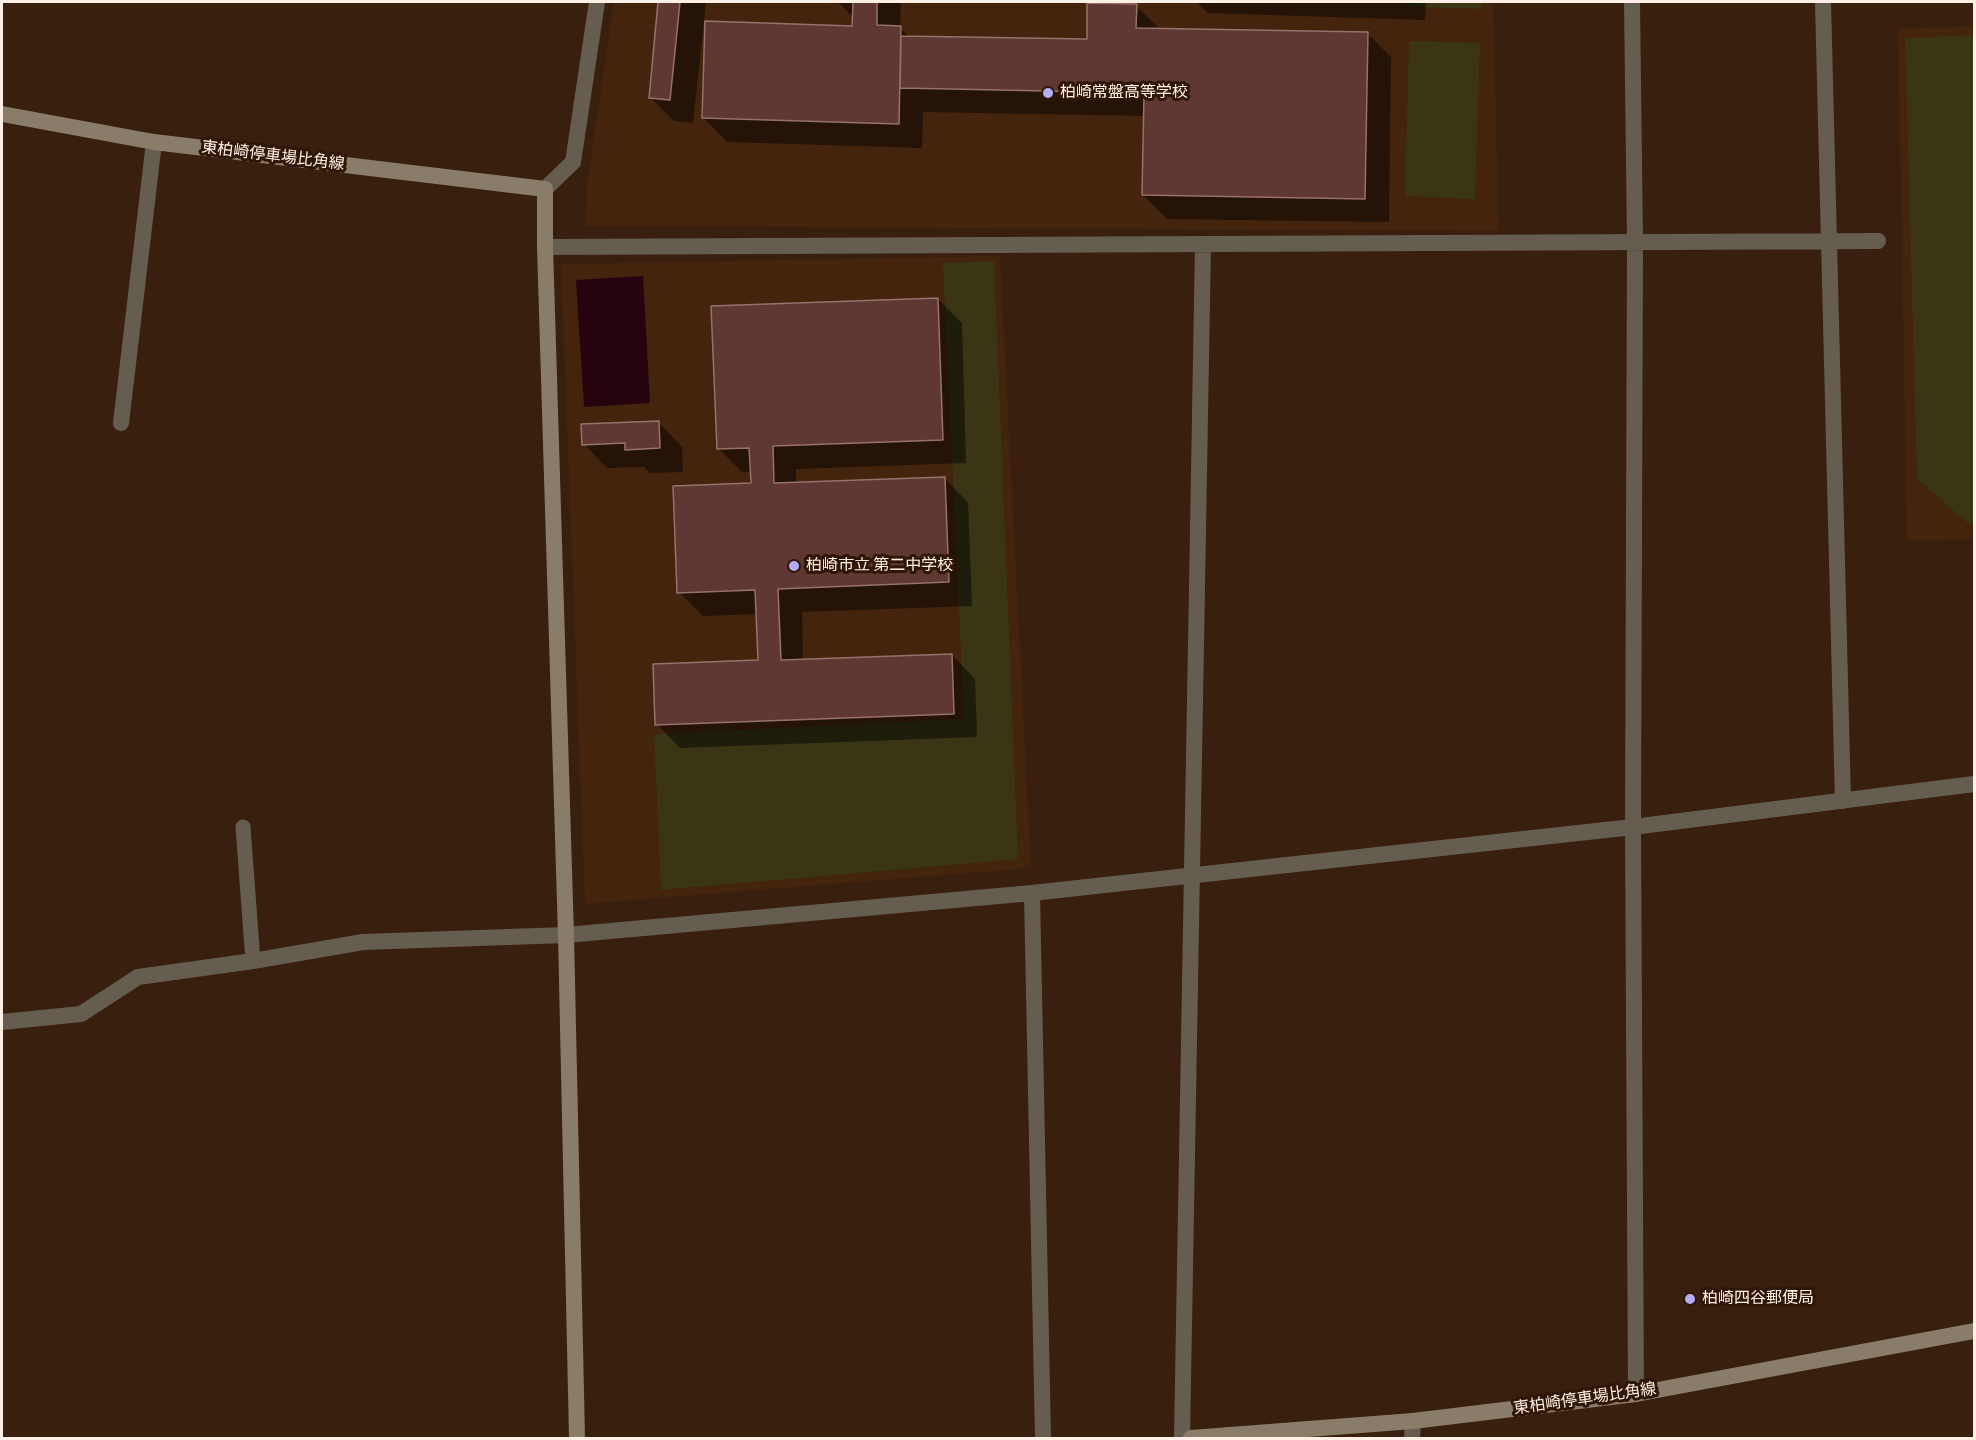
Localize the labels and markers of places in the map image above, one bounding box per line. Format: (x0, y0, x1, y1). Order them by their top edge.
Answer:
place label: 柏崎常盤高等学校 (1060, 83, 1188, 103)
marker: 柏崎常盤高等学校 (1041, 86, 1055, 100)
place label: 柏崎市立 第二中学校 (806, 556, 953, 576)
marker: 柏崎市立 第二中学校 (787, 559, 801, 573)
place label: 柏崎四谷郵便局 (1702, 1289, 1814, 1309)
marker: 柏崎四谷郵便局 (1683, 1292, 1697, 1306)

